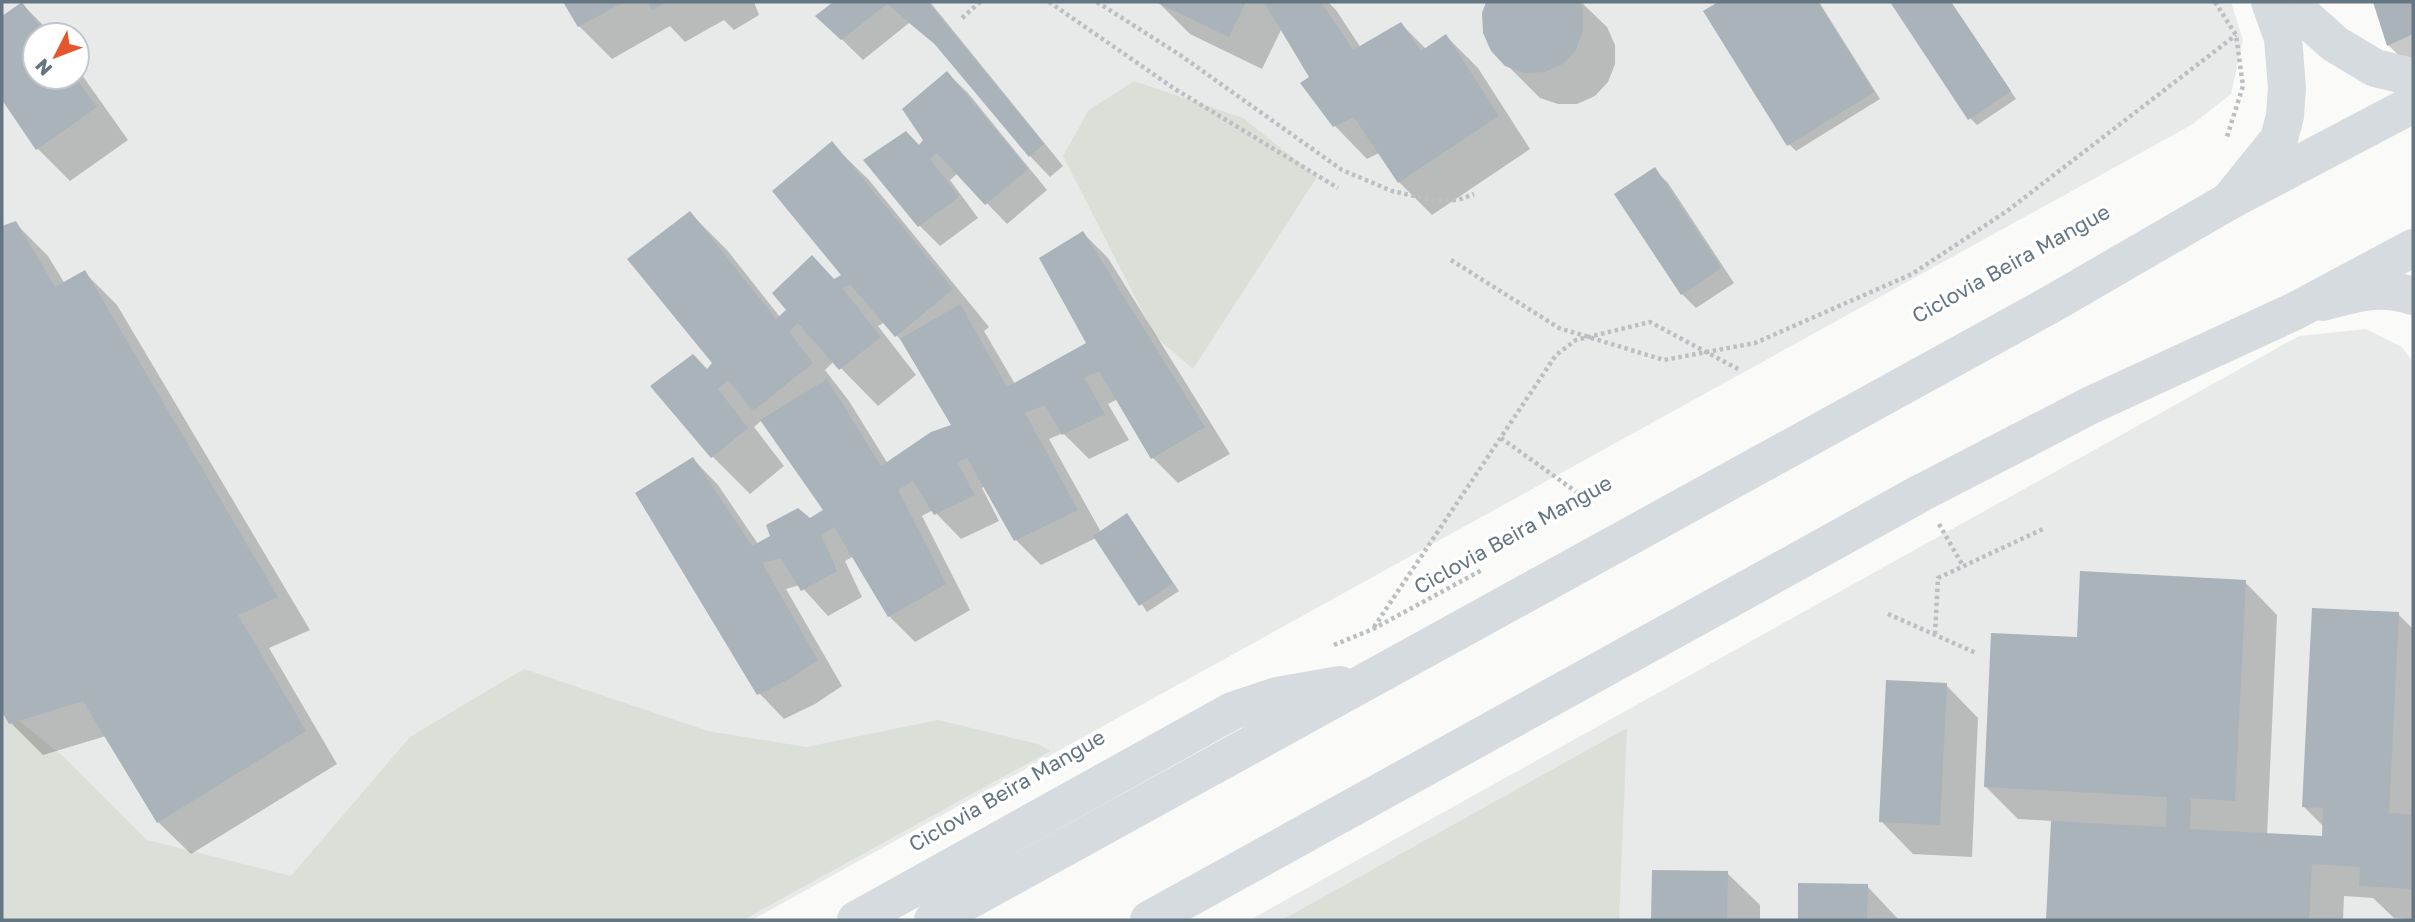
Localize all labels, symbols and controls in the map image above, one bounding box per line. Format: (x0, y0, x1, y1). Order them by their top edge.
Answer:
north arrow (21, 21, 91, 91)
text: N (30, 55, 56, 81)
street label: Ciclovia Beira Mangue (1907, 198, 2114, 328)
street label: Ciclovia Beira Mangue (1409, 469, 1616, 599)
street label: Ciclovia Beira Mangue (904, 723, 1109, 857)

